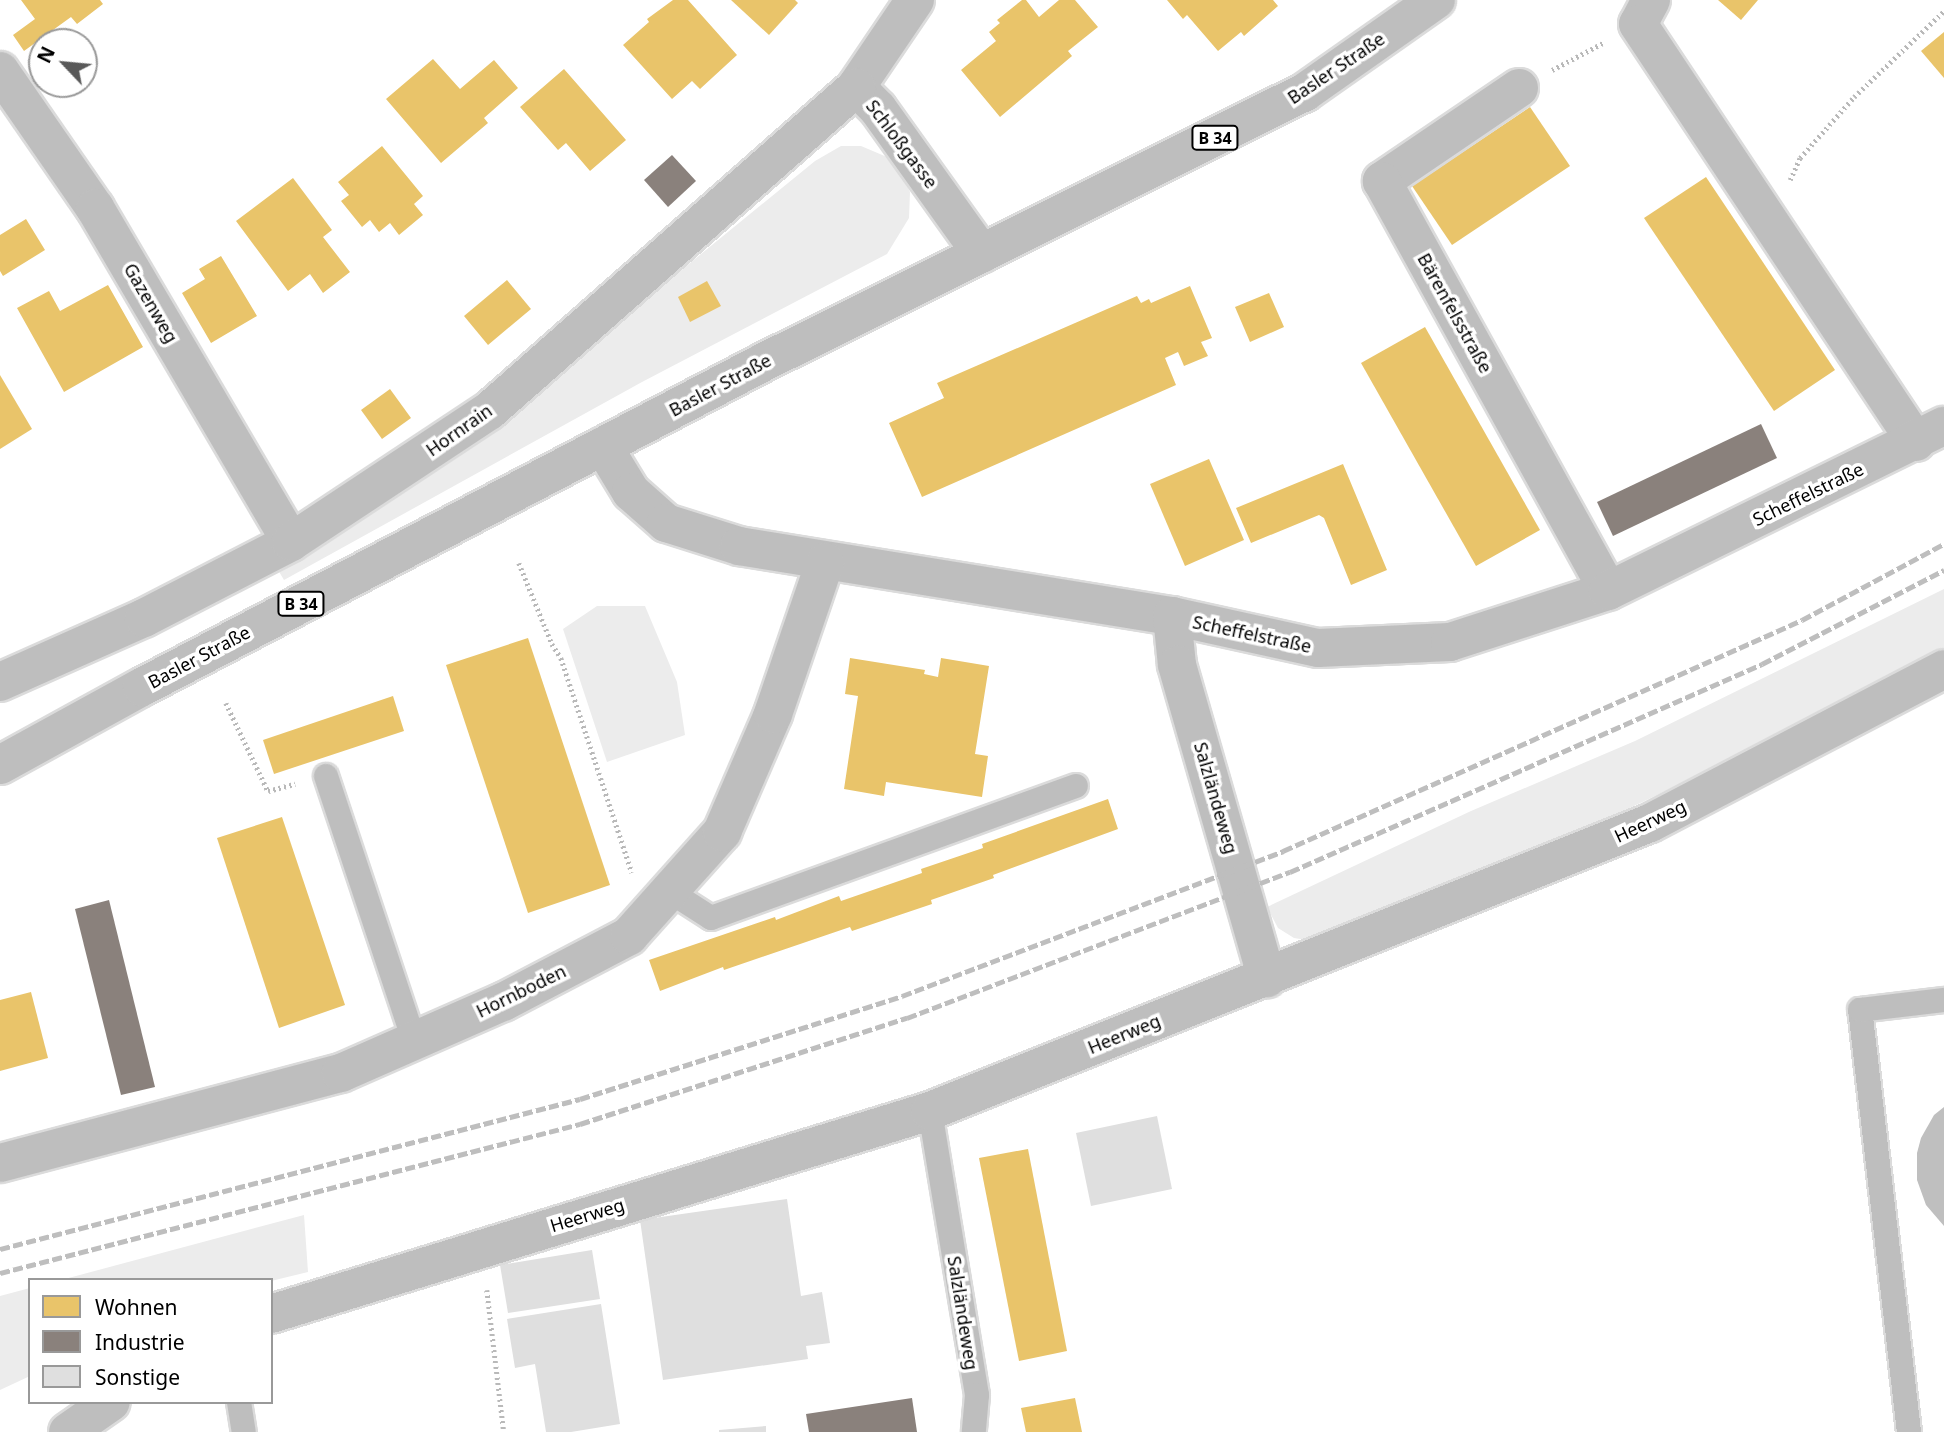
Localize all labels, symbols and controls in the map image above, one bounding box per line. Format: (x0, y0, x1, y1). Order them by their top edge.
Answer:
north arrow (28, 28, 98, 98)
street label: Basler Straße (1283, 28, 1389, 108)
text: N (31, 42, 61, 67)
street label: Schloßgasse (862, 96, 942, 192)
road number: B 34 (1190, 126, 1240, 150)
street label: Bärenfelsstraße (1413, 249, 1497, 377)
street label: Gazenweg (120, 259, 182, 347)
street label: Basler Straße (665, 349, 775, 421)
street label: Hornrain (422, 399, 496, 461)
street label: Scheffelstraße (1749, 458, 1867, 530)
road number: B 34 (276, 592, 326, 617)
street label: Scheffelstraße (1191, 611, 1313, 657)
street label: Basler Straße (144, 621, 254, 693)
street label: Salzländeweg (1190, 740, 1242, 856)
street label: Heerweg (1611, 795, 1689, 847)
street label: Hornboden (473, 960, 569, 1022)
street label: Heerweg (1085, 1010, 1163, 1058)
street label: Heerweg (547, 1193, 627, 1237)
street label: Salzländeweg (943, 1254, 983, 1372)
legend (28, 1278, 273, 1404)
text: Wohnen (95, 1293, 178, 1321)
text: Industrie (95, 1328, 185, 1356)
text: Sonstige (95, 1363, 180, 1391)

